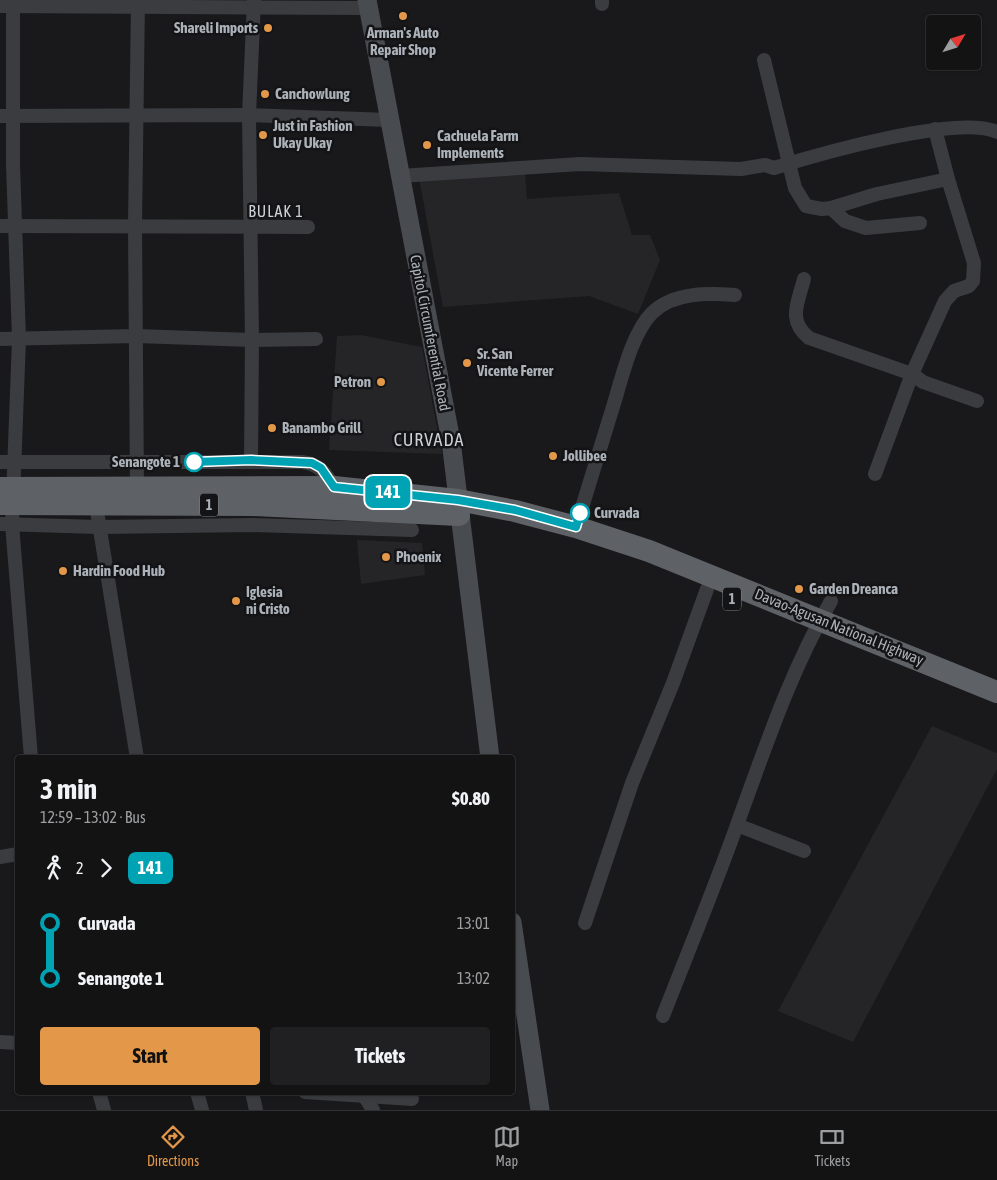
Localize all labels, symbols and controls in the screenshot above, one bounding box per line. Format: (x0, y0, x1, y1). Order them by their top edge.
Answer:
marker: Arman's Auto Repair Shop (397, 10, 409, 22)
north arrow (926, 15, 981, 70)
map controls (926, 15, 981, 70)
place label: Shareli Imports (174, 19, 259, 36)
marker: Shareli Imports (262, 22, 274, 34)
place label: Arman's Auto Repair Shop (366, 24, 439, 58)
place label: Canchowlung (275, 85, 350, 102)
marker: Canchowlung (259, 88, 271, 100)
place label: Just in Fashion Ukay Ukay (272, 117, 353, 151)
place label: Cachuela Farm Implements (437, 127, 519, 161)
marker: Just in Fashion Ukay Ukay (257, 129, 269, 141)
marker: Cachuela Farm Implements (421, 139, 433, 151)
district label: BULAK 1 (248, 202, 304, 220)
street label: Capitol Circumferential Road (407, 253, 454, 412)
place label: Sr. San Vicente Ferrer (476, 345, 554, 379)
marker: Sr. San Vicente Ferrer (461, 357, 473, 369)
place label: Petron (334, 373, 371, 390)
marker: Petron (375, 376, 387, 388)
place label: Banambo Grill (282, 419, 362, 436)
marker: Banambo Grill (266, 422, 278, 434)
district label: CURVADA (394, 429, 464, 450)
place label: Jollibee (562, 447, 607, 464)
marker: Jollibee (547, 450, 559, 462)
marker: Senangote 1 (184, 452, 204, 472)
place label: Senangote 1 (112, 453, 180, 470)
line badge: 141 (359, 476, 417, 508)
text: 141 (375, 481, 401, 502)
road number: 1 (200, 494, 218, 516)
marker: Curvada (570, 503, 590, 523)
place label: Curvada (594, 504, 640, 521)
place label: Phoenix (396, 548, 441, 565)
marker: Phoenix (380, 551, 392, 563)
place label: Hardin Food Hub (73, 562, 165, 579)
marker: Hardin Food Hub (57, 565, 69, 577)
place label: Garden Dreanca (809, 580, 898, 597)
place label: Iglesia ni Cristo (246, 583, 290, 617)
marker: Garden Dreanca (793, 583, 805, 595)
street label: Davao-Agusan National Highway (752, 585, 926, 668)
road number: 1 (723, 588, 741, 610)
marker: Iglesia ni Cristo (230, 595, 242, 607)
text: 3 min (40, 773, 97, 805)
text: $0.80 (452, 787, 490, 809)
text: 12:59 – 13:02 · Bus (40, 808, 146, 826)
icon: walk (40, 854, 68, 882)
icon: forward (92, 854, 120, 882)
text: 141 (138, 857, 163, 878)
text: 2 (76, 859, 84, 877)
text: Curvada (78, 912, 136, 934)
text: 13:01 (457, 914, 490, 932)
text: Senangote 1 (78, 967, 164, 989)
text: 13:02 (457, 969, 490, 987)
button: Start (40, 1027, 260, 1085)
button: Tickets (270, 1027, 490, 1085)
tab: Directions (147, 1123, 199, 1169)
tab: Map (493, 1123, 521, 1169)
tab: Tickets (815, 1123, 850, 1169)

